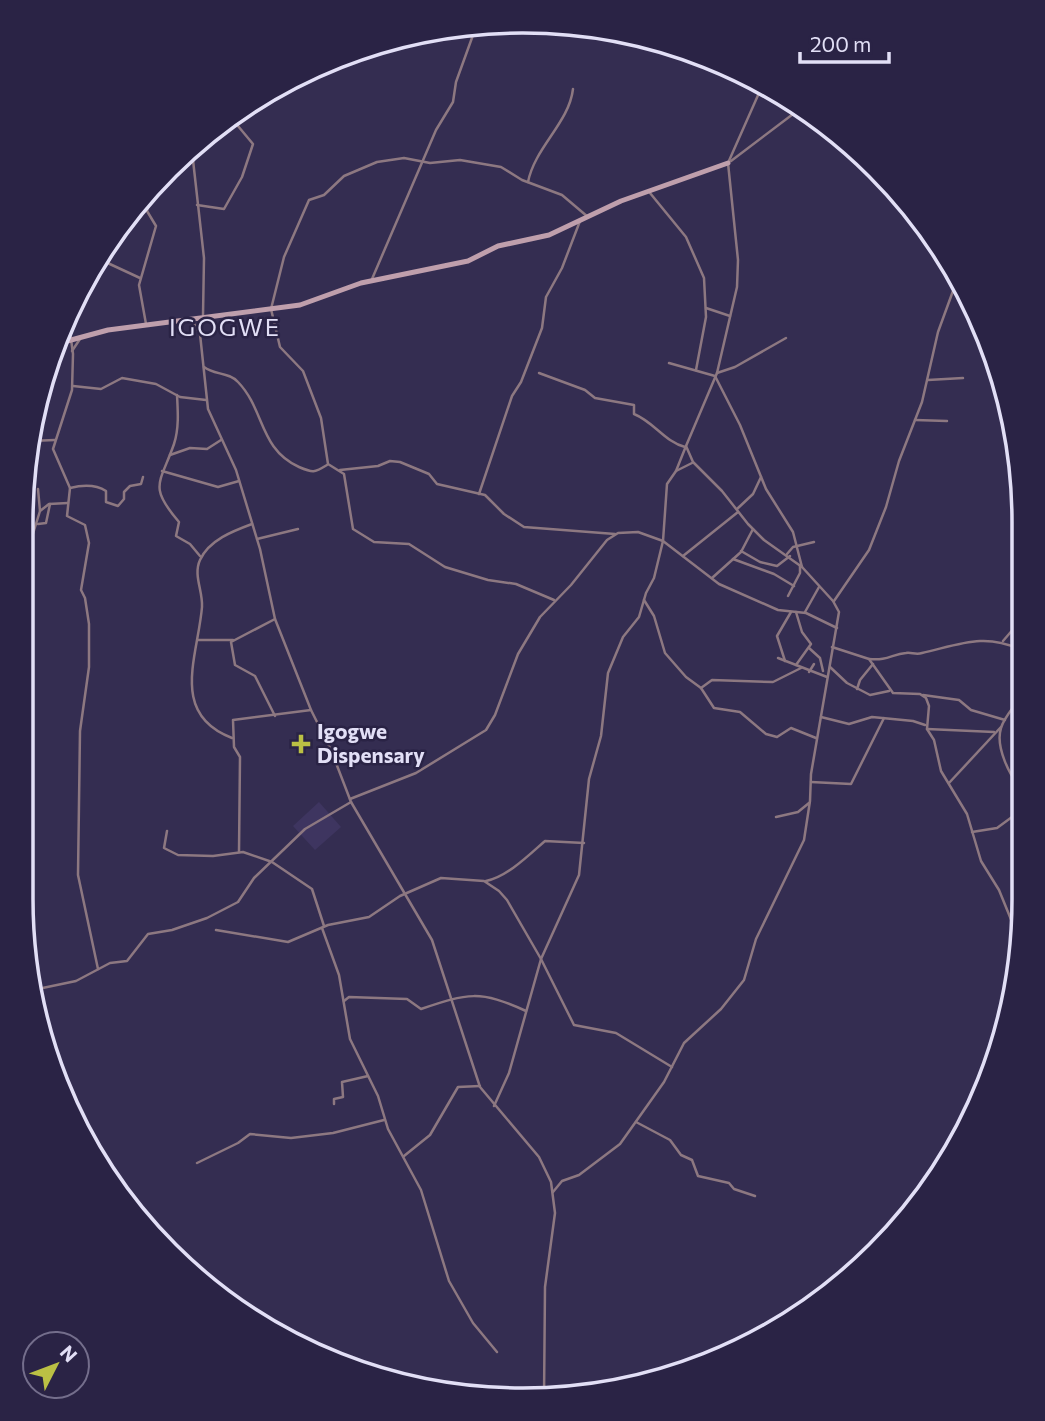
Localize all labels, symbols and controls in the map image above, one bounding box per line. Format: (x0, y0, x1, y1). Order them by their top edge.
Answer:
scale bar (800, 21, 889, 65)
text: 200 m (810, 31, 871, 56)
district label: IGOGWE (169, 312, 281, 341)
place label: Igogwe Dispensary (317, 718, 425, 767)
marker: Igogwe Dispensary (291, 734, 311, 754)
north arrow (21, 1330, 91, 1400)
text: N (56, 1340, 82, 1366)

